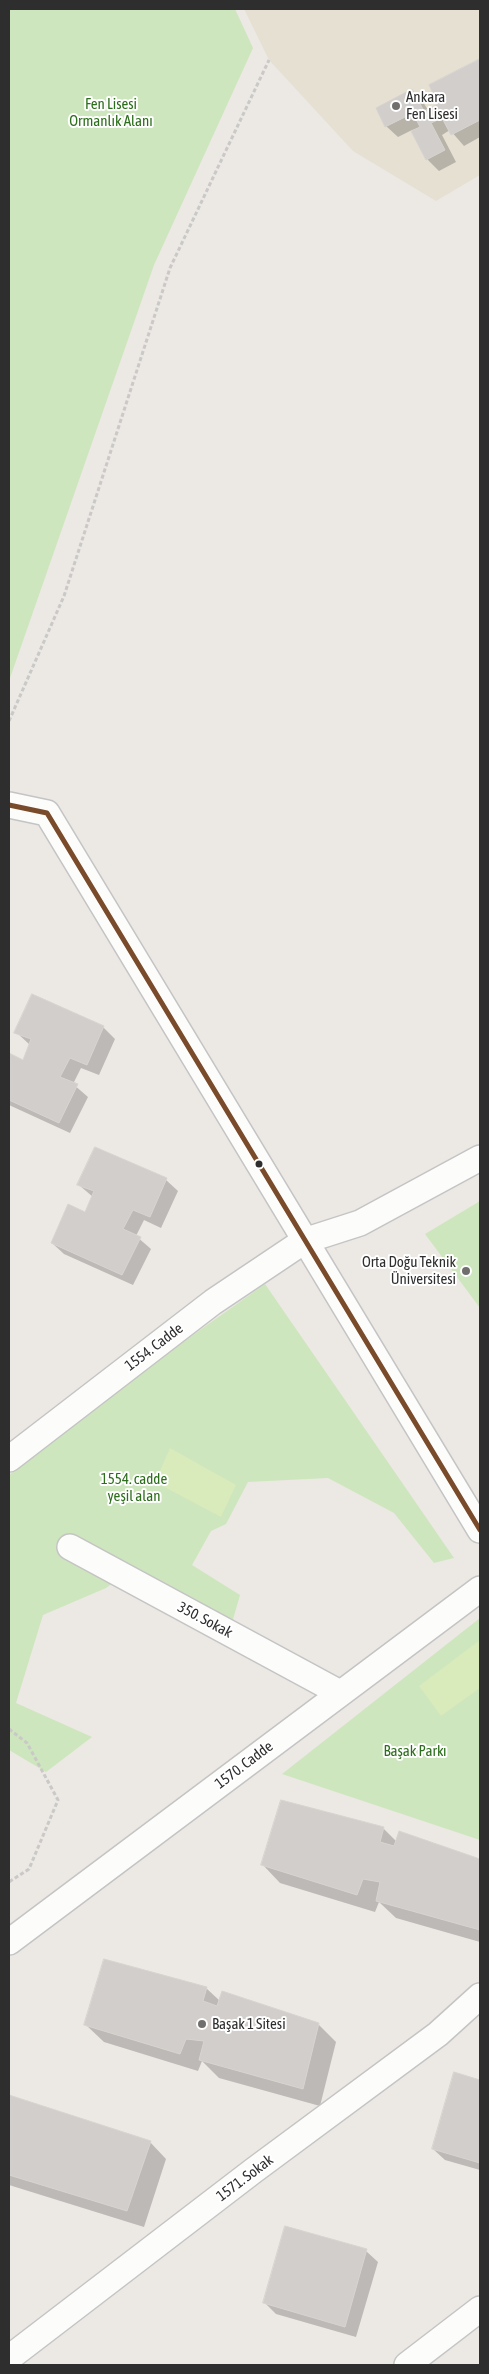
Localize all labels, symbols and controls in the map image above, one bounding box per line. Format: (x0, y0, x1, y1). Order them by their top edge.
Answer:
place label: Ankara Fen Lisesi (406, 88, 458, 123)
park label: Fen Lisesi Ormanlık Alanı (69, 95, 153, 130)
marker: Ankara Fen Lisesi (390, 100, 402, 112)
unlabelled marker (254, 1159, 264, 1169)
place label: Orta Doğu Teknik Üniversitesi (362, 1253, 456, 1288)
marker: Orta Doğu Teknik Üniversitesi (460, 1265, 472, 1277)
street label: 1554. Cadde (122, 1319, 186, 1375)
park label: 1554. cadde yeşil alan (101, 1470, 167, 1505)
street label: 350. Sokak (175, 1598, 235, 1642)
street label: 1570. Cadde (212, 1737, 276, 1793)
park label: Başak Parkı (383, 1742, 447, 1760)
place label: Başak 1 Sitesi (212, 2015, 286, 2033)
marker: Başak 1 Sitesi (196, 2018, 208, 2030)
street label: 1571. Sokak (213, 2151, 277, 2205)

